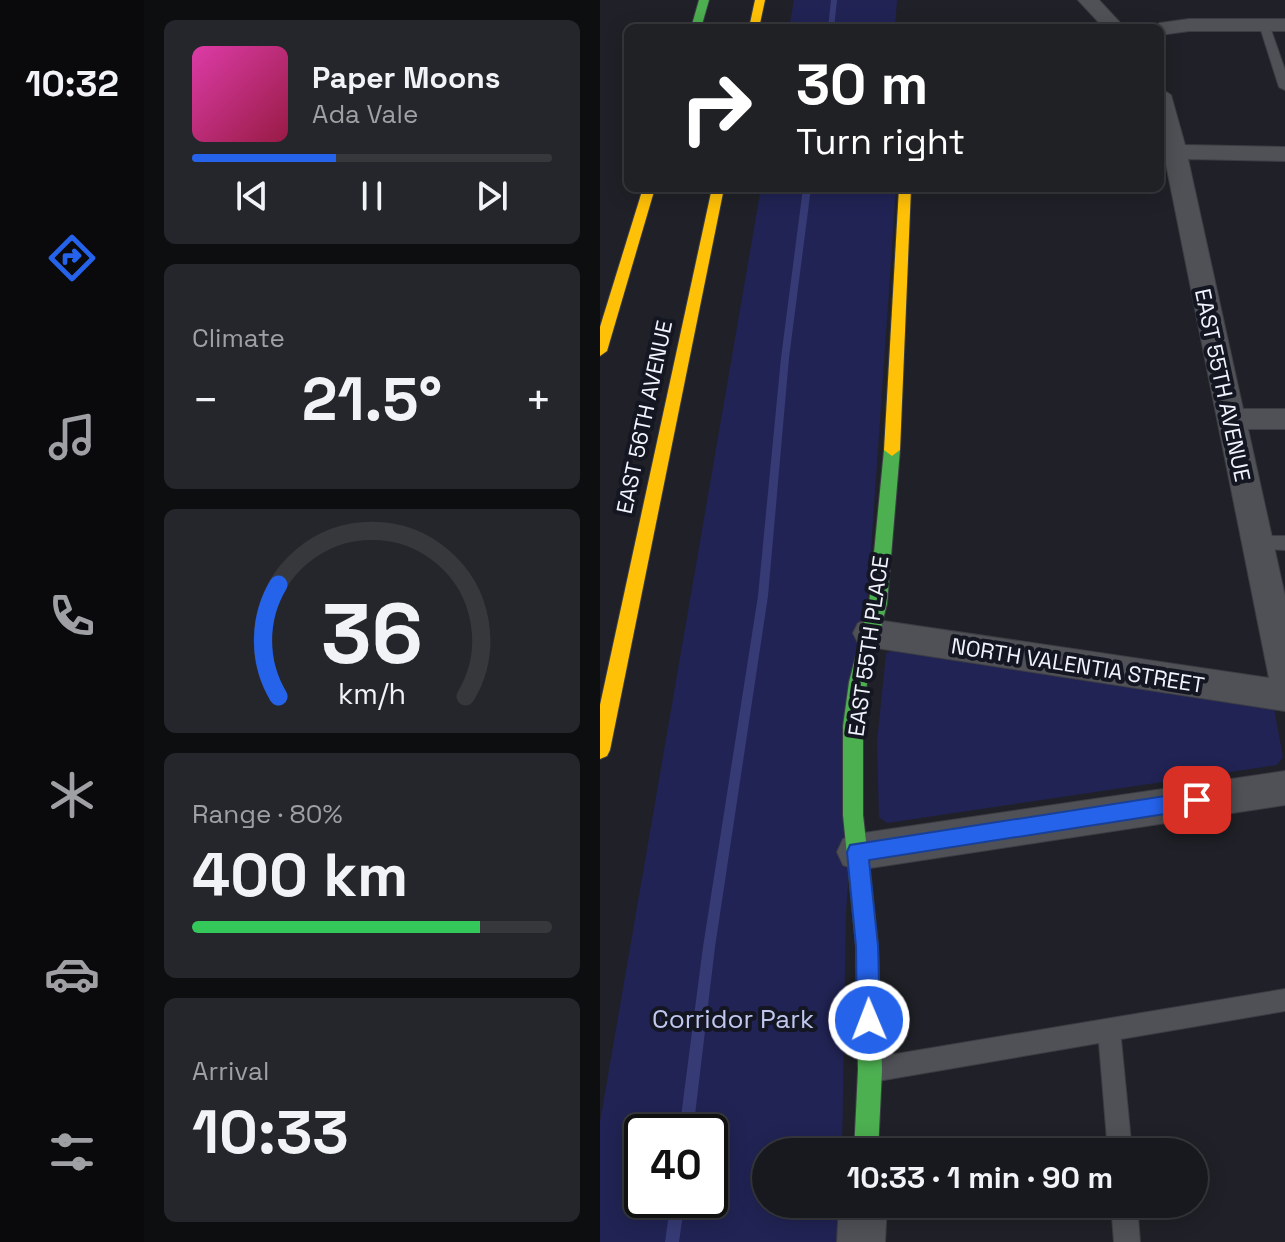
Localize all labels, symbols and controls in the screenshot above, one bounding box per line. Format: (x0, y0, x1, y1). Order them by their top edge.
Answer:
text: 30 m (796, 49, 928, 120)
icon: right (664, 56, 768, 160)
text: Paper Moons (312, 58, 501, 97)
text: 10:32 (25, 61, 119, 107)
text: Ada Vale (312, 97, 418, 131)
text: Turn right (796, 119, 965, 165)
icon: previous (230, 174, 274, 218)
icon: pause (350, 174, 394, 218)
icon: next (470, 174, 514, 218)
icon: directions (44, 230, 100, 286)
street label: EAST 55TH AVENUE (1189, 286, 1257, 484)
street label: EAST 56TH AVENUE (610, 318, 678, 516)
text: Climate (192, 321, 285, 355)
text: 21.5° (302, 361, 442, 438)
text: − (192, 372, 219, 428)
text: + (525, 372, 552, 428)
icon: music (44, 409, 100, 465)
street label: EAST 55TH PLACE (841, 554, 895, 738)
text: 36 (321, 581, 423, 687)
icon: phone (44, 588, 100, 644)
street label: NORTH VALENTIA STREET (949, 631, 1207, 699)
text: km/h (338, 676, 406, 712)
pin (1163, 766, 1231, 834)
icon: climate (44, 767, 100, 823)
icon: arrive (1175, 778, 1219, 822)
text: Range · 80% (192, 797, 343, 831)
text: 400 km (192, 837, 408, 914)
icon: car (44, 946, 100, 1002)
position arrow (827, 978, 911, 1062)
park label: Corridor Park (652, 1002, 814, 1036)
text: Arrival (192, 1054, 269, 1088)
text: 10:33 (192, 1094, 349, 1171)
speed limit sign: 40 (624, 1114, 728, 1218)
icon: filters (44, 1124, 100, 1180)
text: 10:33 · 1 min · 90 m (847, 1158, 1113, 1197)

